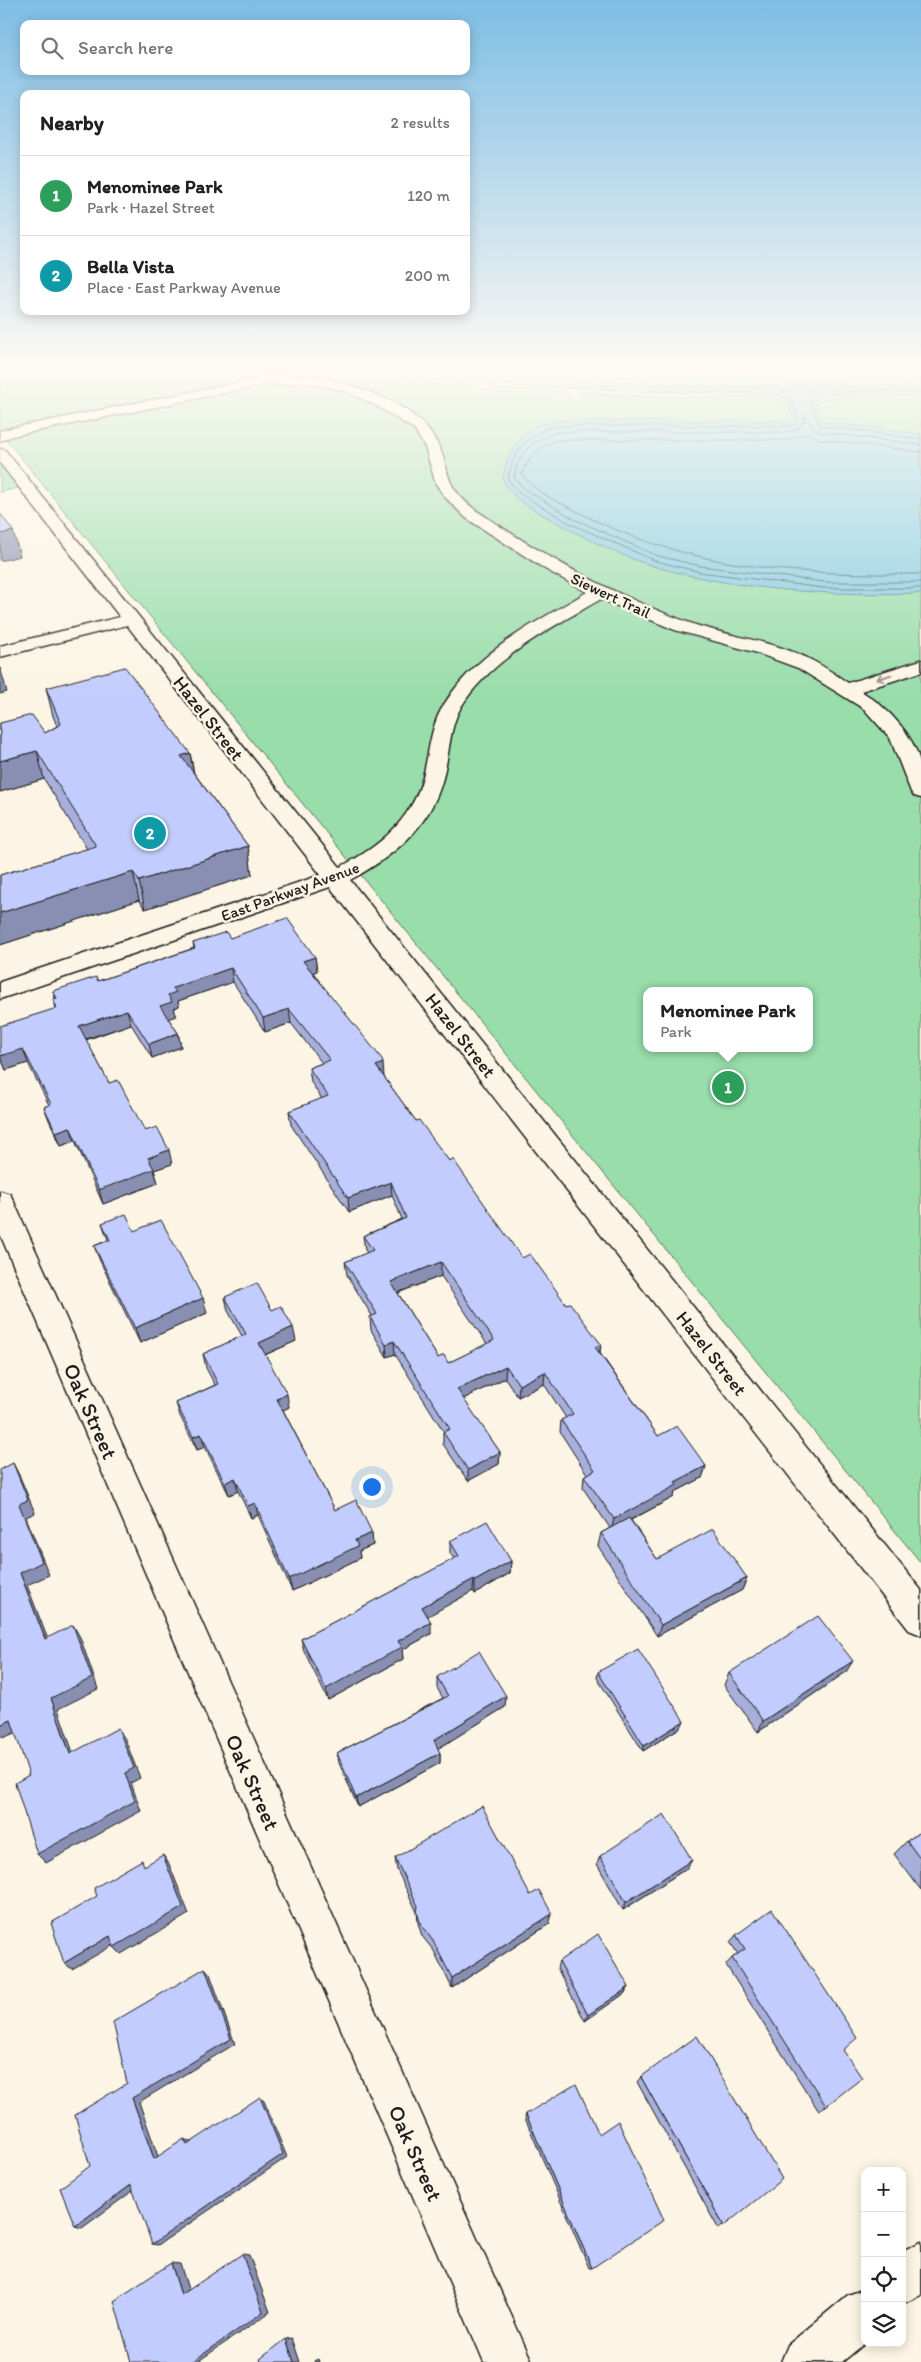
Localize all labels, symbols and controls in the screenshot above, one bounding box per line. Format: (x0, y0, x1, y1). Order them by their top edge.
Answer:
search box (20, 20, 470, 75)
icon: search (38, 34, 66, 62)
text: Search here (78, 36, 173, 59)
text: Nearby (40, 110, 104, 135)
text: 2 results (390, 113, 450, 132)
text: Menominee Park (87, 175, 223, 198)
text: 1 (52, 186, 60, 205)
text: 120 m (407, 186, 450, 205)
text: Park · Hazel Street (87, 198, 215, 217)
text: Bella Vista (87, 255, 174, 278)
text: 2 (52, 266, 60, 285)
text: 200 m (405, 266, 450, 285)
text: Place · East Parkway Avenue (87, 278, 281, 297)
street label: Siewert Trail (568, 569, 654, 622)
street label: Hazel Street (168, 671, 249, 765)
one-way arrow (876, 673, 892, 683)
pin: 2 (134, 814, 166, 852)
street label: East Parkway Avenue (218, 857, 362, 925)
popup (643, 987, 813, 1052)
street label: Hazel Street (420, 988, 501, 1082)
text: Menominee Park (660, 999, 796, 1022)
text: Park (660, 1022, 692, 1041)
pin: 1 (712, 1068, 744, 1106)
street label: Hazel Street (671, 1306, 752, 1400)
street label: Oak Street (57, 1359, 124, 1463)
your location (359, 1474, 385, 1500)
street label: Oak Street (219, 1730, 286, 1834)
street label: Oak Street (382, 2101, 449, 2205)
map controls (861, 2167, 906, 2347)
button: + (861, 2167, 906, 2212)
button: − (861, 2212, 906, 2257)
button: locate (861, 2257, 906, 2302)
button: layers (861, 2302, 906, 2347)

